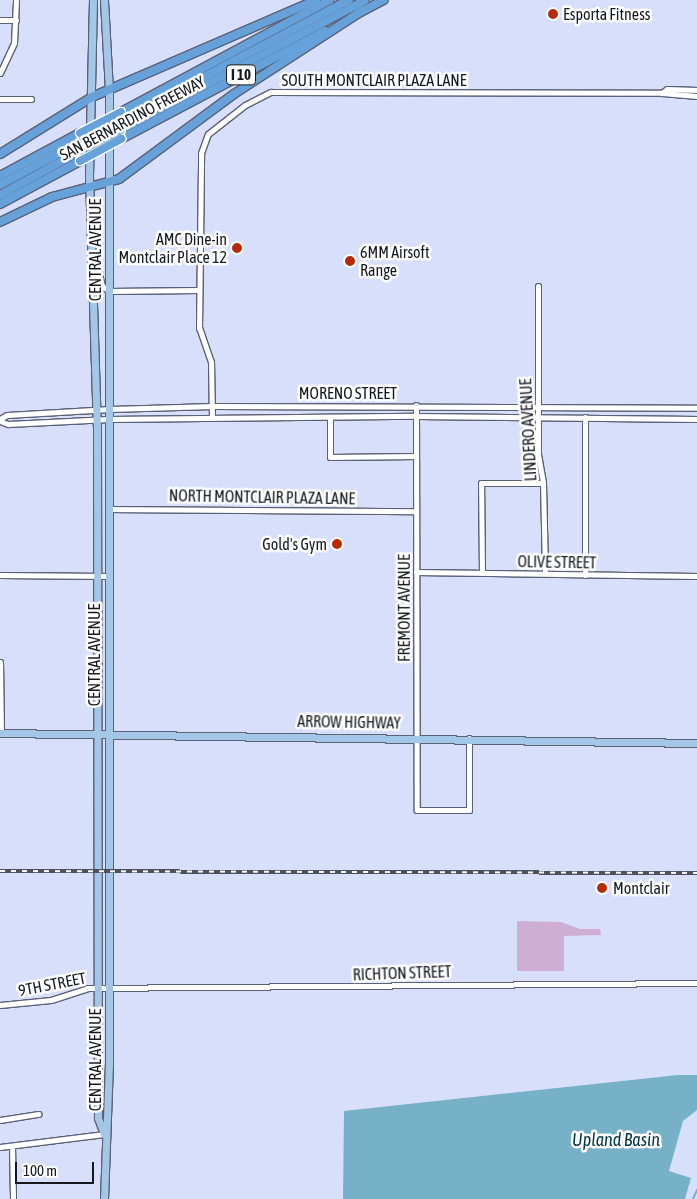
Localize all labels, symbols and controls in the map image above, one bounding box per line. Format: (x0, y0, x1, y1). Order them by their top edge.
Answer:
place label: Esporta Fitness (563, 4, 650, 24)
marker: Esporta Fitness (547, 8, 559, 20)
road number: I 10 (226, 62, 256, 88)
street label: SOUTH MONTCLAIR PLAZA LANE (281, 70, 467, 90)
street label: SAN BERNARDINO FREEWAY (56, 72, 208, 164)
street label: CENTRAL AVENUE (85, 199, 105, 301)
place label: AMC Dine-in Montclair Place 12 (118, 229, 227, 267)
marker: AMC Dine-in Montclair Place 12 (231, 242, 243, 254)
place label: 6MM Airsoft Range (360, 242, 430, 280)
marker: 6MM Airsoft Range (344, 255, 356, 267)
street label: LINDERO AVENUE (516, 378, 540, 482)
street label: MORENO STREET (299, 383, 397, 403)
street label: NORTH MONTCLAIR PLAZA LANE (169, 486, 355, 508)
place label: Gold's Gym (262, 534, 327, 554)
marker: Gold's Gym (331, 538, 343, 550)
street label: OLIVE STREET (517, 552, 597, 572)
street label: FREMONT AVENUE (394, 554, 414, 662)
street label: CENTRAL AVENUE (84, 604, 104, 706)
street label: ARROW HIGHWAY (297, 712, 401, 732)
place label: Montclair (613, 878, 669, 898)
marker: Montclair (595, 881, 609, 895)
street label: RICHTON STREET (352, 962, 452, 984)
street label: 9TH STREET (17, 968, 87, 1000)
street label: CENTRAL AVENUE (85, 1009, 105, 1111)
water label: Upland Basin (572, 1129, 660, 1151)
scale bar (18, 1152, 96, 1184)
text: 100 m (23, 1162, 57, 1179)

